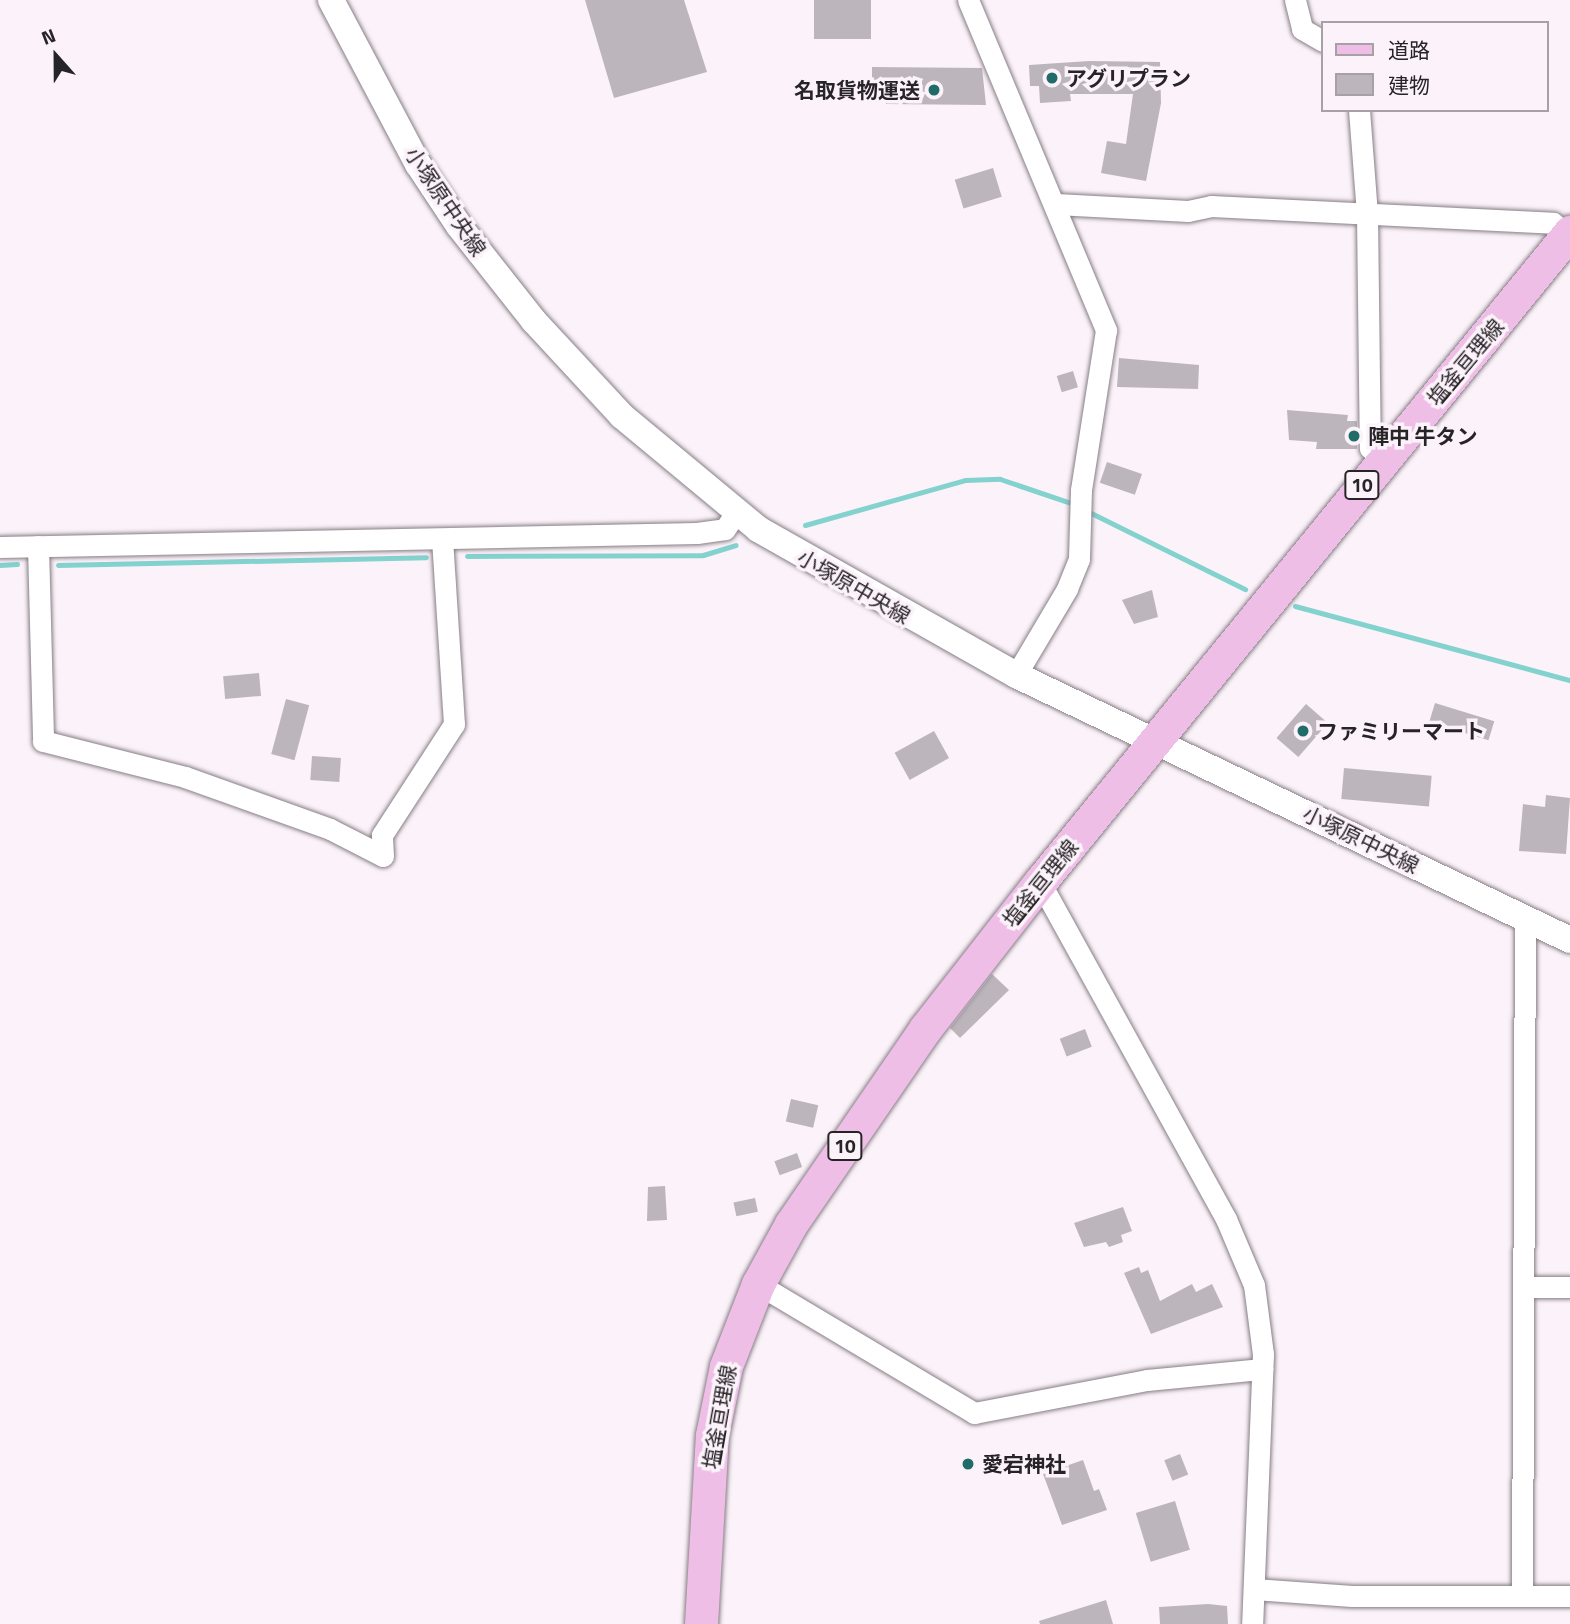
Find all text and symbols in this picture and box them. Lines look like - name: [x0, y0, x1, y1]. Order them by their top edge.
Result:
- text: N: [37, 20, 60, 52]
- north arrow: [21, 21, 91, 91]
- legend: [1322, 21, 1549, 112]
- text: 道路: [1388, 34, 1430, 66]
- place label: アグリプラン: [1066, 65, 1192, 91]
- text: 建物: [1388, 69, 1430, 101]
- marker: アグリプラン: [1044, 70, 1060, 86]
- place label: 名取貨物運送: [794, 77, 920, 103]
- marker: 名取貨物運送: [926, 82, 942, 98]
- street label: 小塚原中央線: [400, 142, 492, 260]
- street label: 塩釜亘理線: [1422, 314, 1508, 410]
- place label: 陣中 牛タン: [1368, 423, 1478, 449]
- marker: 陣中 牛タン: [1346, 428, 1362, 444]
- road number: 10: [1343, 470, 1381, 500]
- street label: 小塚原中央線: [793, 544, 915, 628]
- place label: ファミリーマート: [1317, 718, 1485, 744]
- marker: ファミリーマート: [1295, 723, 1311, 739]
- street label: 小塚原中央線: [1299, 800, 1423, 878]
- street label: 塩釜亘理線: [997, 834, 1083, 932]
- road number: 10: [826, 1130, 864, 1162]
- street label: 塩釜亘理線: [697, 1363, 741, 1471]
- place label: 愛宕神社: [982, 1451, 1066, 1477]
- marker: 愛宕神社: [960, 1456, 976, 1472]

